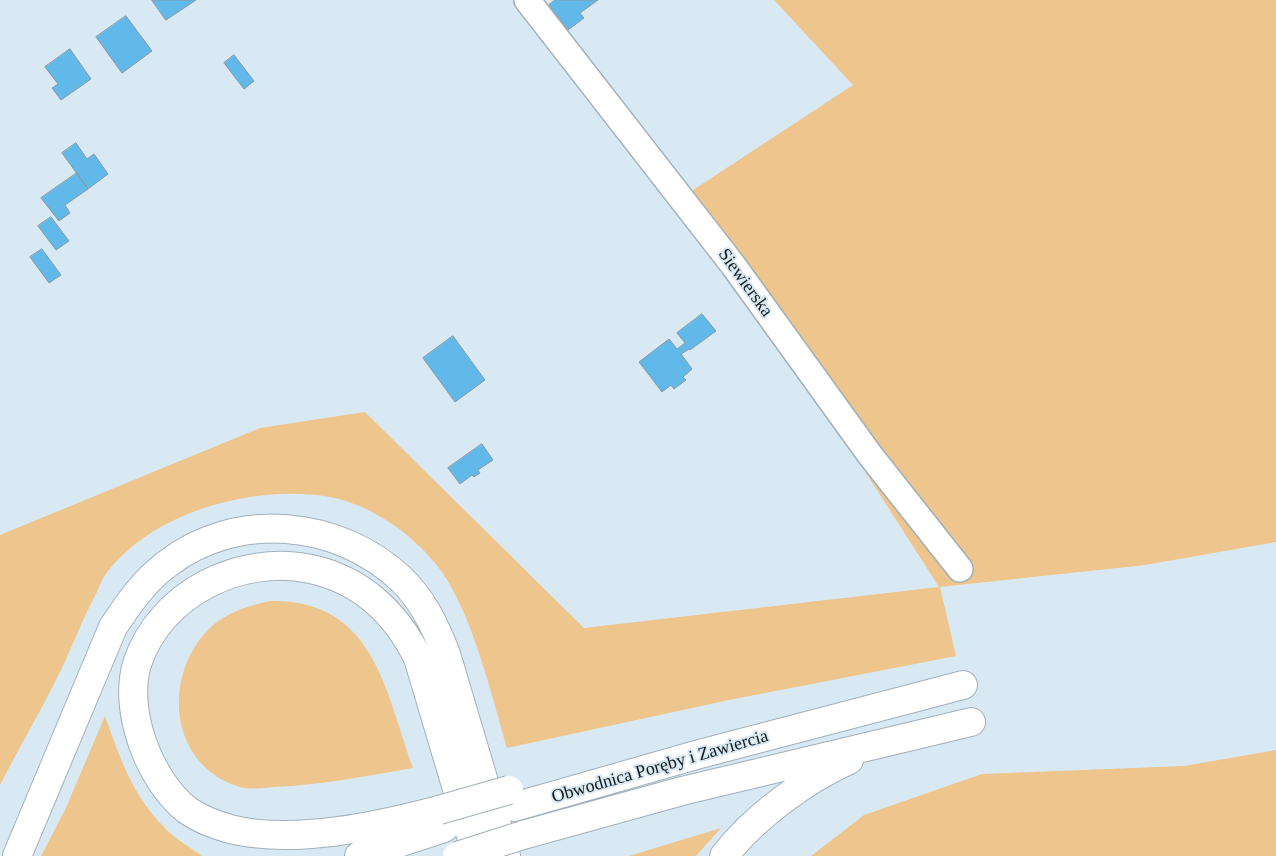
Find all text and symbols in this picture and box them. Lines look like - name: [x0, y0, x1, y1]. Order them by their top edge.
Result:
- street label: Siewierska: [713, 245, 777, 321]
- street label: Obwodnica Poręby i Zawiercia: [549, 726, 771, 808]

